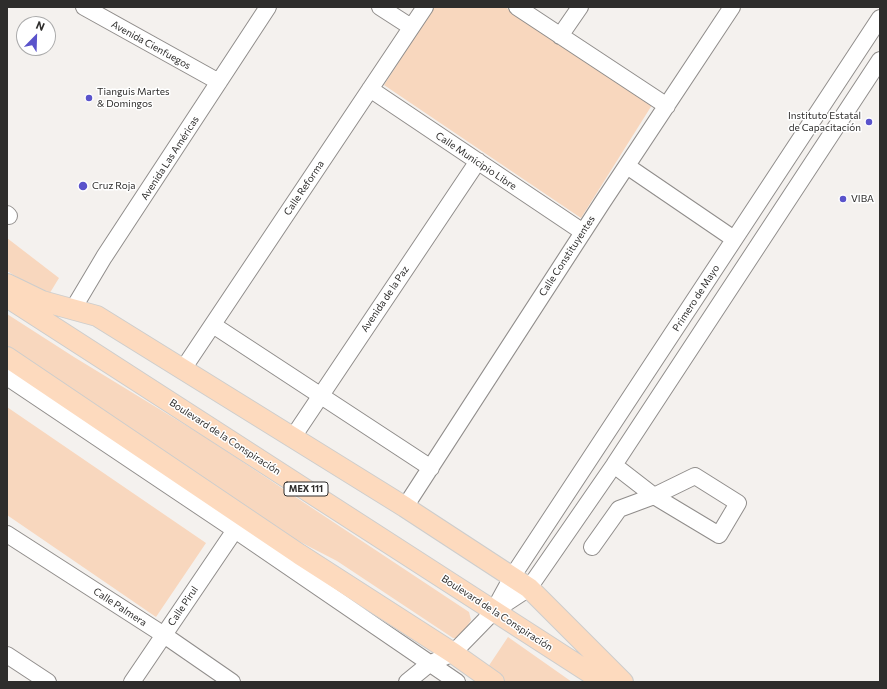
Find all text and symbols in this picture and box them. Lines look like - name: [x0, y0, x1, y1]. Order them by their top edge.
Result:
- north arrow: [16, 16, 56, 56]
- text: N: [34, 18, 47, 33]
- street label: Avenida Cienfuegos: [109, 18, 193, 72]
- place label: Tianguis Martes & Domingos: [97, 86, 170, 110]
- marker: Tianguis Martes & Domingos: [84, 93, 94, 103]
- place label: Instituto Estatal de Capacitación: [788, 110, 861, 134]
- street label: Avenida Las Américas: [138, 114, 202, 202]
- marker: Instituto Estatal de Capacitación: [864, 117, 874, 127]
- street label: Calle Municipio Libre: [433, 129, 519, 193]
- street label: Calle Reforma: [281, 158, 327, 218]
- marker: Cruz Roja: [77, 180, 89, 192]
- place label: Cruz Roja: [92, 180, 135, 192]
- place label: VIBA: [851, 193, 874, 205]
- marker: VIBA: [838, 194, 848, 204]
- street label: Calle Constituyentes: [536, 213, 598, 299]
- street label: Primero de Mayo: [670, 262, 722, 334]
- street label: Avenida de la Paz: [358, 264, 412, 334]
- street label: Boulevard de la Conspiración: [167, 397, 283, 477]
- road number: MEX 111: [284, 482, 328, 496]
- street label: Boulevard de la Conspiración: [439, 573, 555, 653]
- street label: Calle Pirul: [165, 584, 201, 628]
- street label: Calle Palmera: [91, 585, 149, 629]

